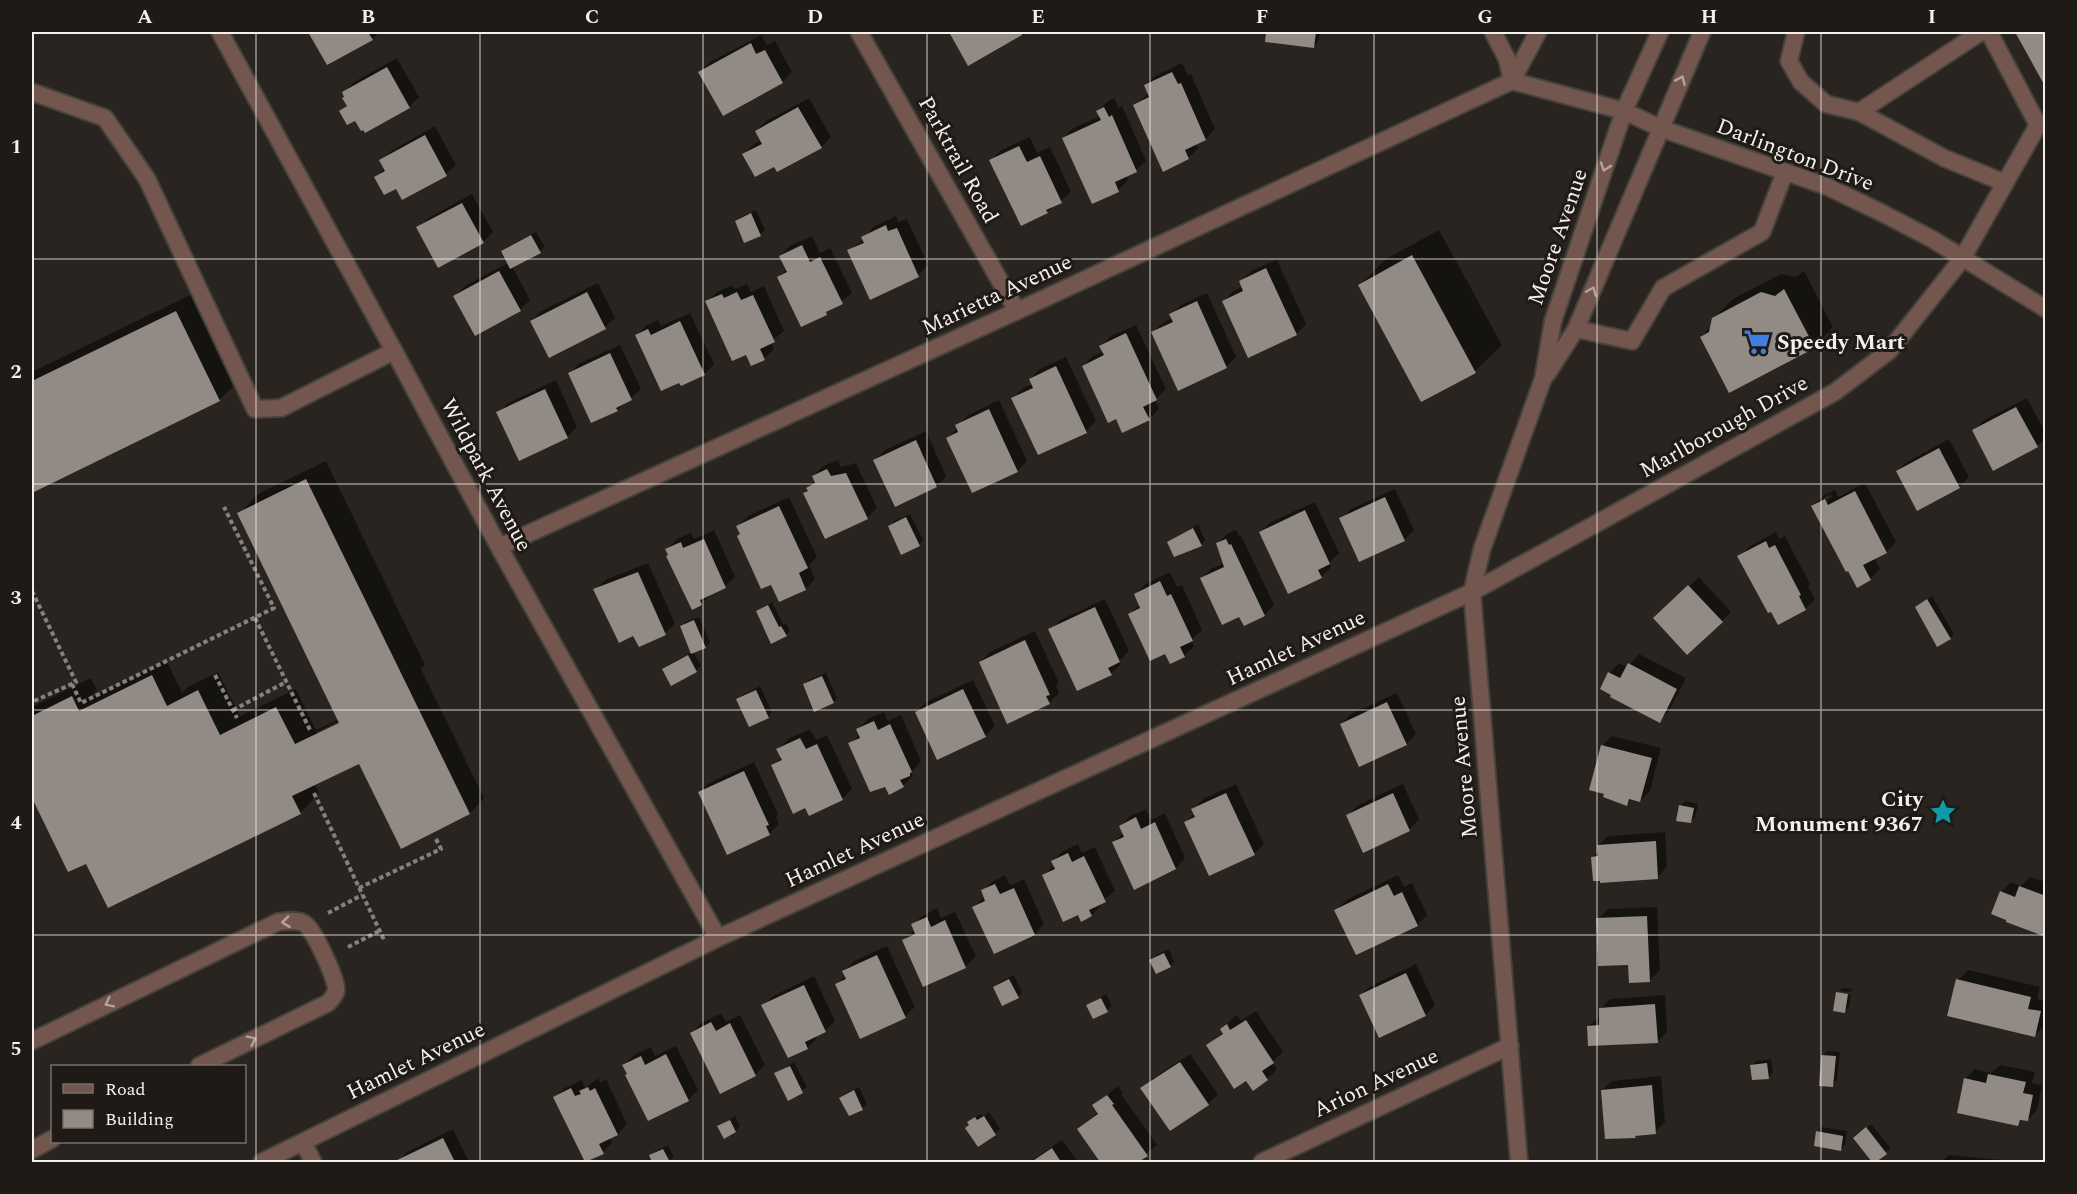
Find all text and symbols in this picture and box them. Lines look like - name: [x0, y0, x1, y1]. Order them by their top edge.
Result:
- text: A: [137, 2, 153, 32]
- text: B: [361, 2, 375, 32]
- text: C: [585, 2, 599, 32]
- text: D: [807, 2, 823, 32]
- text: E: [1031, 2, 1045, 32]
- text: F: [1256, 2, 1268, 32]
- text: G: [1477, 2, 1493, 32]
- text: H: [1701, 2, 1717, 32]
- text: I: [1928, 2, 1936, 32]
- one-way arrow: [1673, 75, 1685, 86]
- street label: Parktrail Road: [909, 90, 1007, 230]
- street label: Darlington Drive: [1711, 110, 1879, 200]
- text: 1: [10, 132, 22, 162]
- one-way arrow: [1600, 161, 1613, 172]
- street label: Moore Avenue: [1519, 164, 1597, 310]
- street label: Marietta Avenue: [916, 246, 1078, 344]
- one-way arrow: [1585, 287, 1597, 298]
- place label: Speedy Mart: [1777, 326, 1905, 359]
- supermarket icon: Speedy Mart: [1742, 327, 1772, 357]
- text: 2: [10, 357, 22, 387]
- street label: Marlborough Drive: [1634, 367, 1814, 487]
- street label: Wildpark Avenue: [432, 392, 540, 558]
- text: 3: [10, 583, 22, 613]
- street label: Hamlet Avenue: [1221, 601, 1371, 695]
- street label: Moore Avenue: [1441, 695, 1487, 839]
- place label: City Monument 9367: [1755, 783, 1925, 841]
- place icon: City Monument 9367: [1928, 797, 1958, 827]
- street label: Hamlet Avenue: [780, 803, 930, 897]
- text: 4: [10, 808, 22, 838]
- one-way arrow: [281, 915, 291, 928]
- one-way arrow: [105, 996, 116, 1008]
- street label: Hamlet Avenue: [341, 1013, 491, 1109]
- text: 5: [10, 1034, 22, 1064]
- one-way arrow: [245, 1036, 256, 1048]
- street label: Arion Avenue: [1308, 1040, 1444, 1126]
- legend: [51, 1065, 246, 1143]
- text: Road: [105, 1076, 146, 1103]
- text: Building: [105, 1106, 174, 1133]

